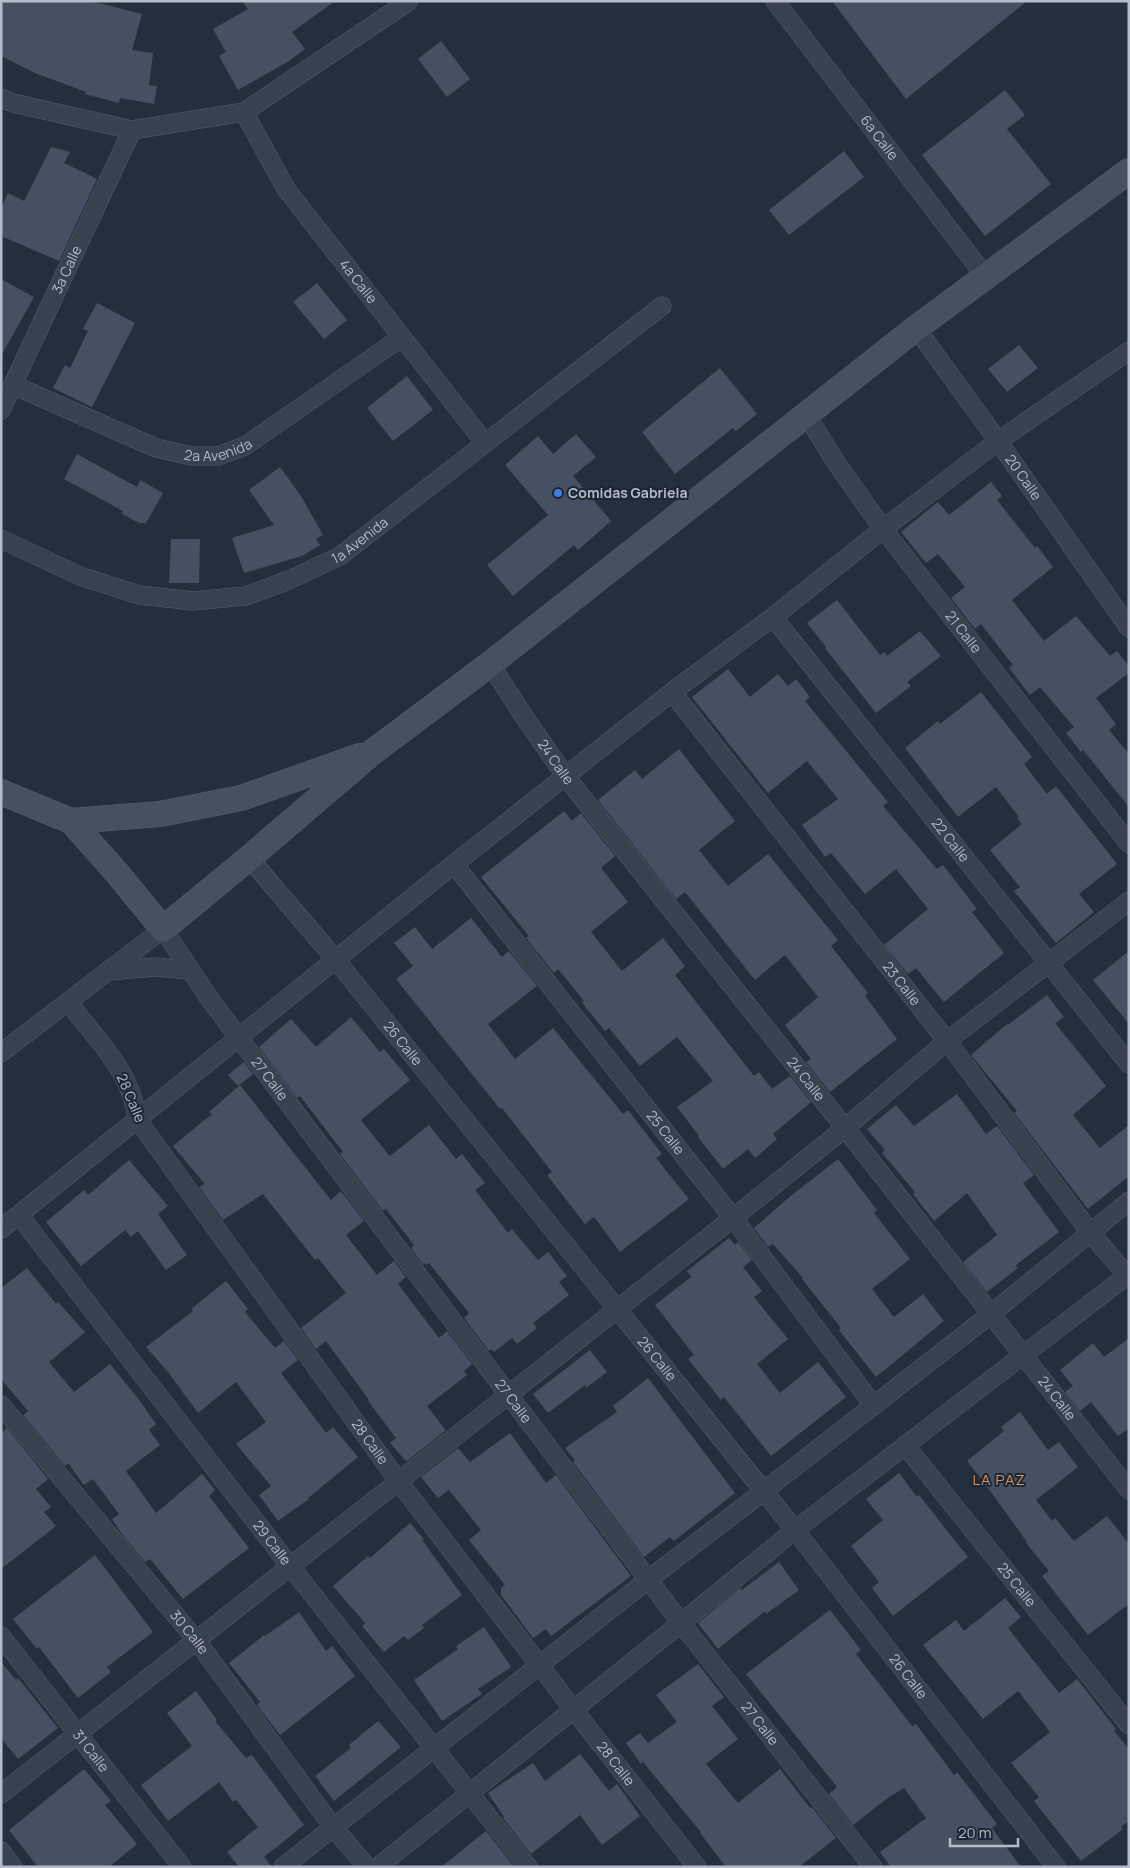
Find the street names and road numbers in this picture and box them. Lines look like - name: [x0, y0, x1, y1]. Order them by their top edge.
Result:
- street label: 6a Calle: [857, 111, 903, 164]
- street label: 3a Calle: [47, 242, 86, 296]
- street label: 4a Calle: [335, 255, 382, 307]
- street label: 2a Avenida: [182, 434, 256, 465]
- street label: 20 Calle: [1001, 450, 1047, 504]
- street label: 1a Avenida: [328, 512, 392, 568]
- street label: 21 Calle: [941, 606, 986, 657]
- street label: 24 Calle: [534, 735, 578, 788]
- street label: 22 Calle: [928, 814, 974, 866]
- street label: 23 Calle: [879, 957, 925, 1009]
- street label: 26 Calle: [380, 1017, 427, 1069]
- street label: 27 Calle: [247, 1053, 293, 1104]
- street label: 24 Calle: [783, 1053, 830, 1105]
- street label: 28 Calle: [113, 1070, 150, 1125]
- street label: 25 Calle: [643, 1106, 689, 1158]
- street label: 26 Calle: [634, 1332, 681, 1385]
- street label: 24 Calle: [1034, 1372, 1081, 1424]
- street label: 27 Calle: [491, 1375, 536, 1427]
- street label: 28 Calle: [348, 1415, 393, 1468]
- street label: 29 Calle: [249, 1516, 296, 1569]
- street label: 25 Calle: [994, 1558, 1041, 1610]
- street label: 30 Calle: [166, 1606, 213, 1658]
- street label: 26 Calle: [885, 1650, 932, 1702]
- street label: 27 Calle: [737, 1697, 784, 1749]
- street label: 31 Calle: [69, 1726, 114, 1776]
- street label: 28 Calle: [593, 1737, 640, 1789]

